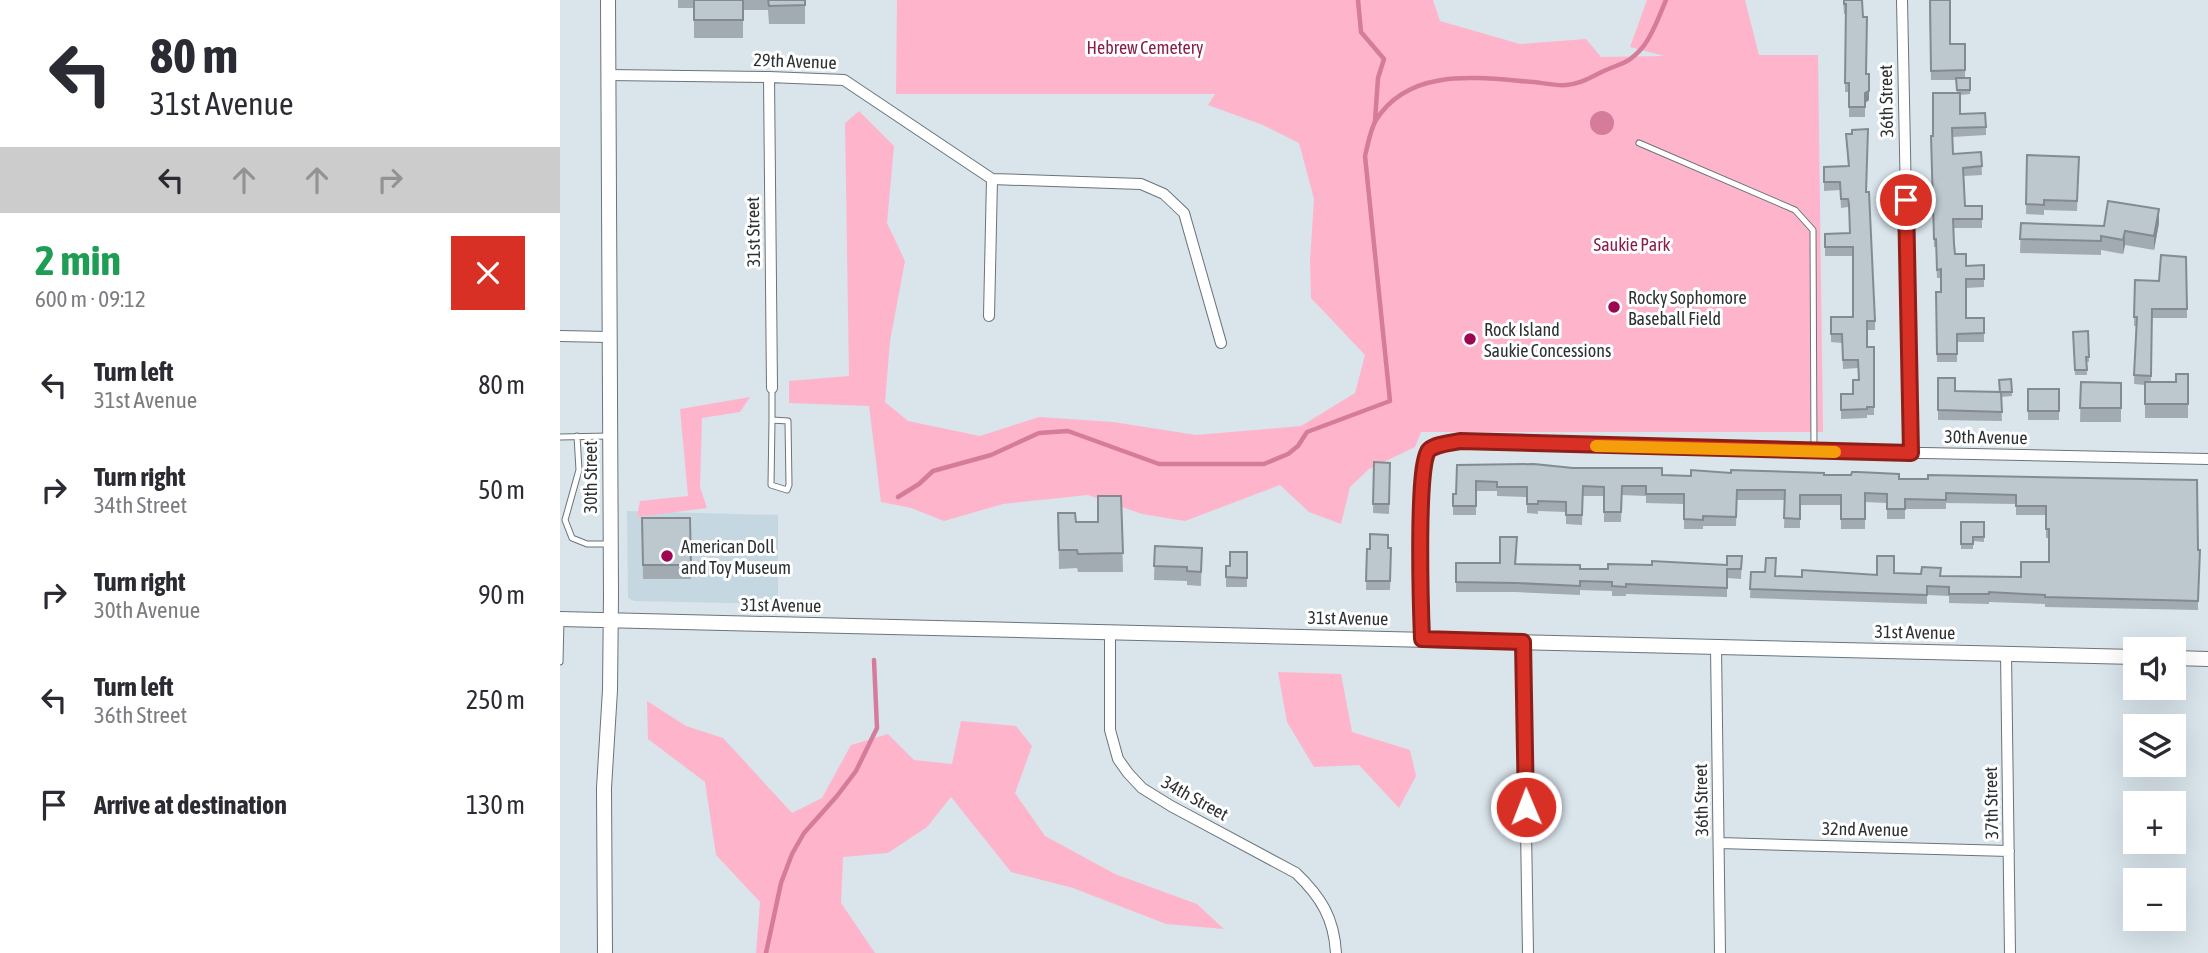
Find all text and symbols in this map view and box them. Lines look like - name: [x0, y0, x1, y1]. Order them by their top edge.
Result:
- text: 80 m: [150, 27, 238, 83]
- icon: left: [35, 28, 126, 119]
- park label: Hebrew Cemetery: [1087, 37, 1203, 58]
- street label: 29th Avenue: [753, 49, 837, 73]
- street label: 36th Street: [1875, 64, 1897, 138]
- text: 31st Avenue: [150, 85, 294, 122]
- icon: left: [152, 161, 190, 199]
- icon: ahead: [225, 161, 263, 199]
- icon: ahead: [298, 161, 336, 199]
- icon: right: [371, 161, 409, 199]
- pin: [1876, 170, 1936, 230]
- icon: arrive: [1887, 181, 1925, 219]
- street label: 31st Street: [742, 197, 764, 267]
- park label: Saukie Park: [1594, 234, 1670, 255]
- text: 2 min: [35, 236, 121, 284]
- button: close: [451, 236, 525, 310]
- text: 600 m · 09:12: [35, 286, 146, 312]
- place label: Rocky Sophomore Baseball Field: [1628, 287, 1747, 329]
- marker: Rocky Sophomore Baseball Field: [1606, 299, 1622, 315]
- place label: Rock Island Saukie Concessions: [1484, 319, 1611, 361]
- marker: Rock Island Saukie Concessions: [1462, 331, 1478, 347]
- text: Turn left: [94, 357, 174, 387]
- icon: left: [35, 366, 73, 404]
- text: 80 m: [478, 370, 525, 400]
- text: 31st Avenue: [94, 387, 197, 413]
- street label: 30th Avenue: [1944, 426, 2028, 448]
- street label: 30th Street: [580, 441, 601, 513]
- text: Turn right: [94, 462, 185, 492]
- icon: right: [35, 471, 73, 509]
- text: 50 m: [478, 475, 525, 505]
- text: 34th Street: [94, 492, 187, 518]
- place label: American Doll and Toy Museum: [681, 536, 791, 578]
- marker: American Doll and Toy Museum: [659, 548, 675, 564]
- text: Turn right: [94, 567, 185, 597]
- icon: right: [35, 576, 73, 614]
- text: 90 m: [478, 580, 525, 610]
- street label: 31st Avenue: [740, 594, 822, 616]
- text: 30th Avenue: [94, 597, 200, 623]
- street label: 31st Avenue: [1307, 607, 1389, 629]
- street label: 31st Avenue: [1874, 621, 1956, 643]
- map controls: [2123, 637, 2186, 931]
- button: sound: [2123, 637, 2186, 700]
- text: Turn left: [94, 672, 174, 702]
- icon: left: [35, 681, 73, 719]
- text: 250 m: [466, 685, 525, 715]
- text: 36th Street: [94, 702, 187, 728]
- button: layers: [2123, 714, 2186, 777]
- street label: 36th Street: [1690, 763, 1712, 837]
- street label: 37th Street: [1980, 766, 2002, 840]
- position arrow: [1489, 770, 1563, 844]
- street label: 34th Street: [1158, 771, 1232, 825]
- icon: arrive: [35, 786, 73, 824]
- text: Arrive at destination: [94, 790, 287, 820]
- text: 130 m: [466, 790, 525, 820]
- button: +: [2123, 791, 2186, 854]
- street label: 32nd Avenue: [1822, 818, 1908, 840]
- button: −: [2123, 868, 2186, 931]

